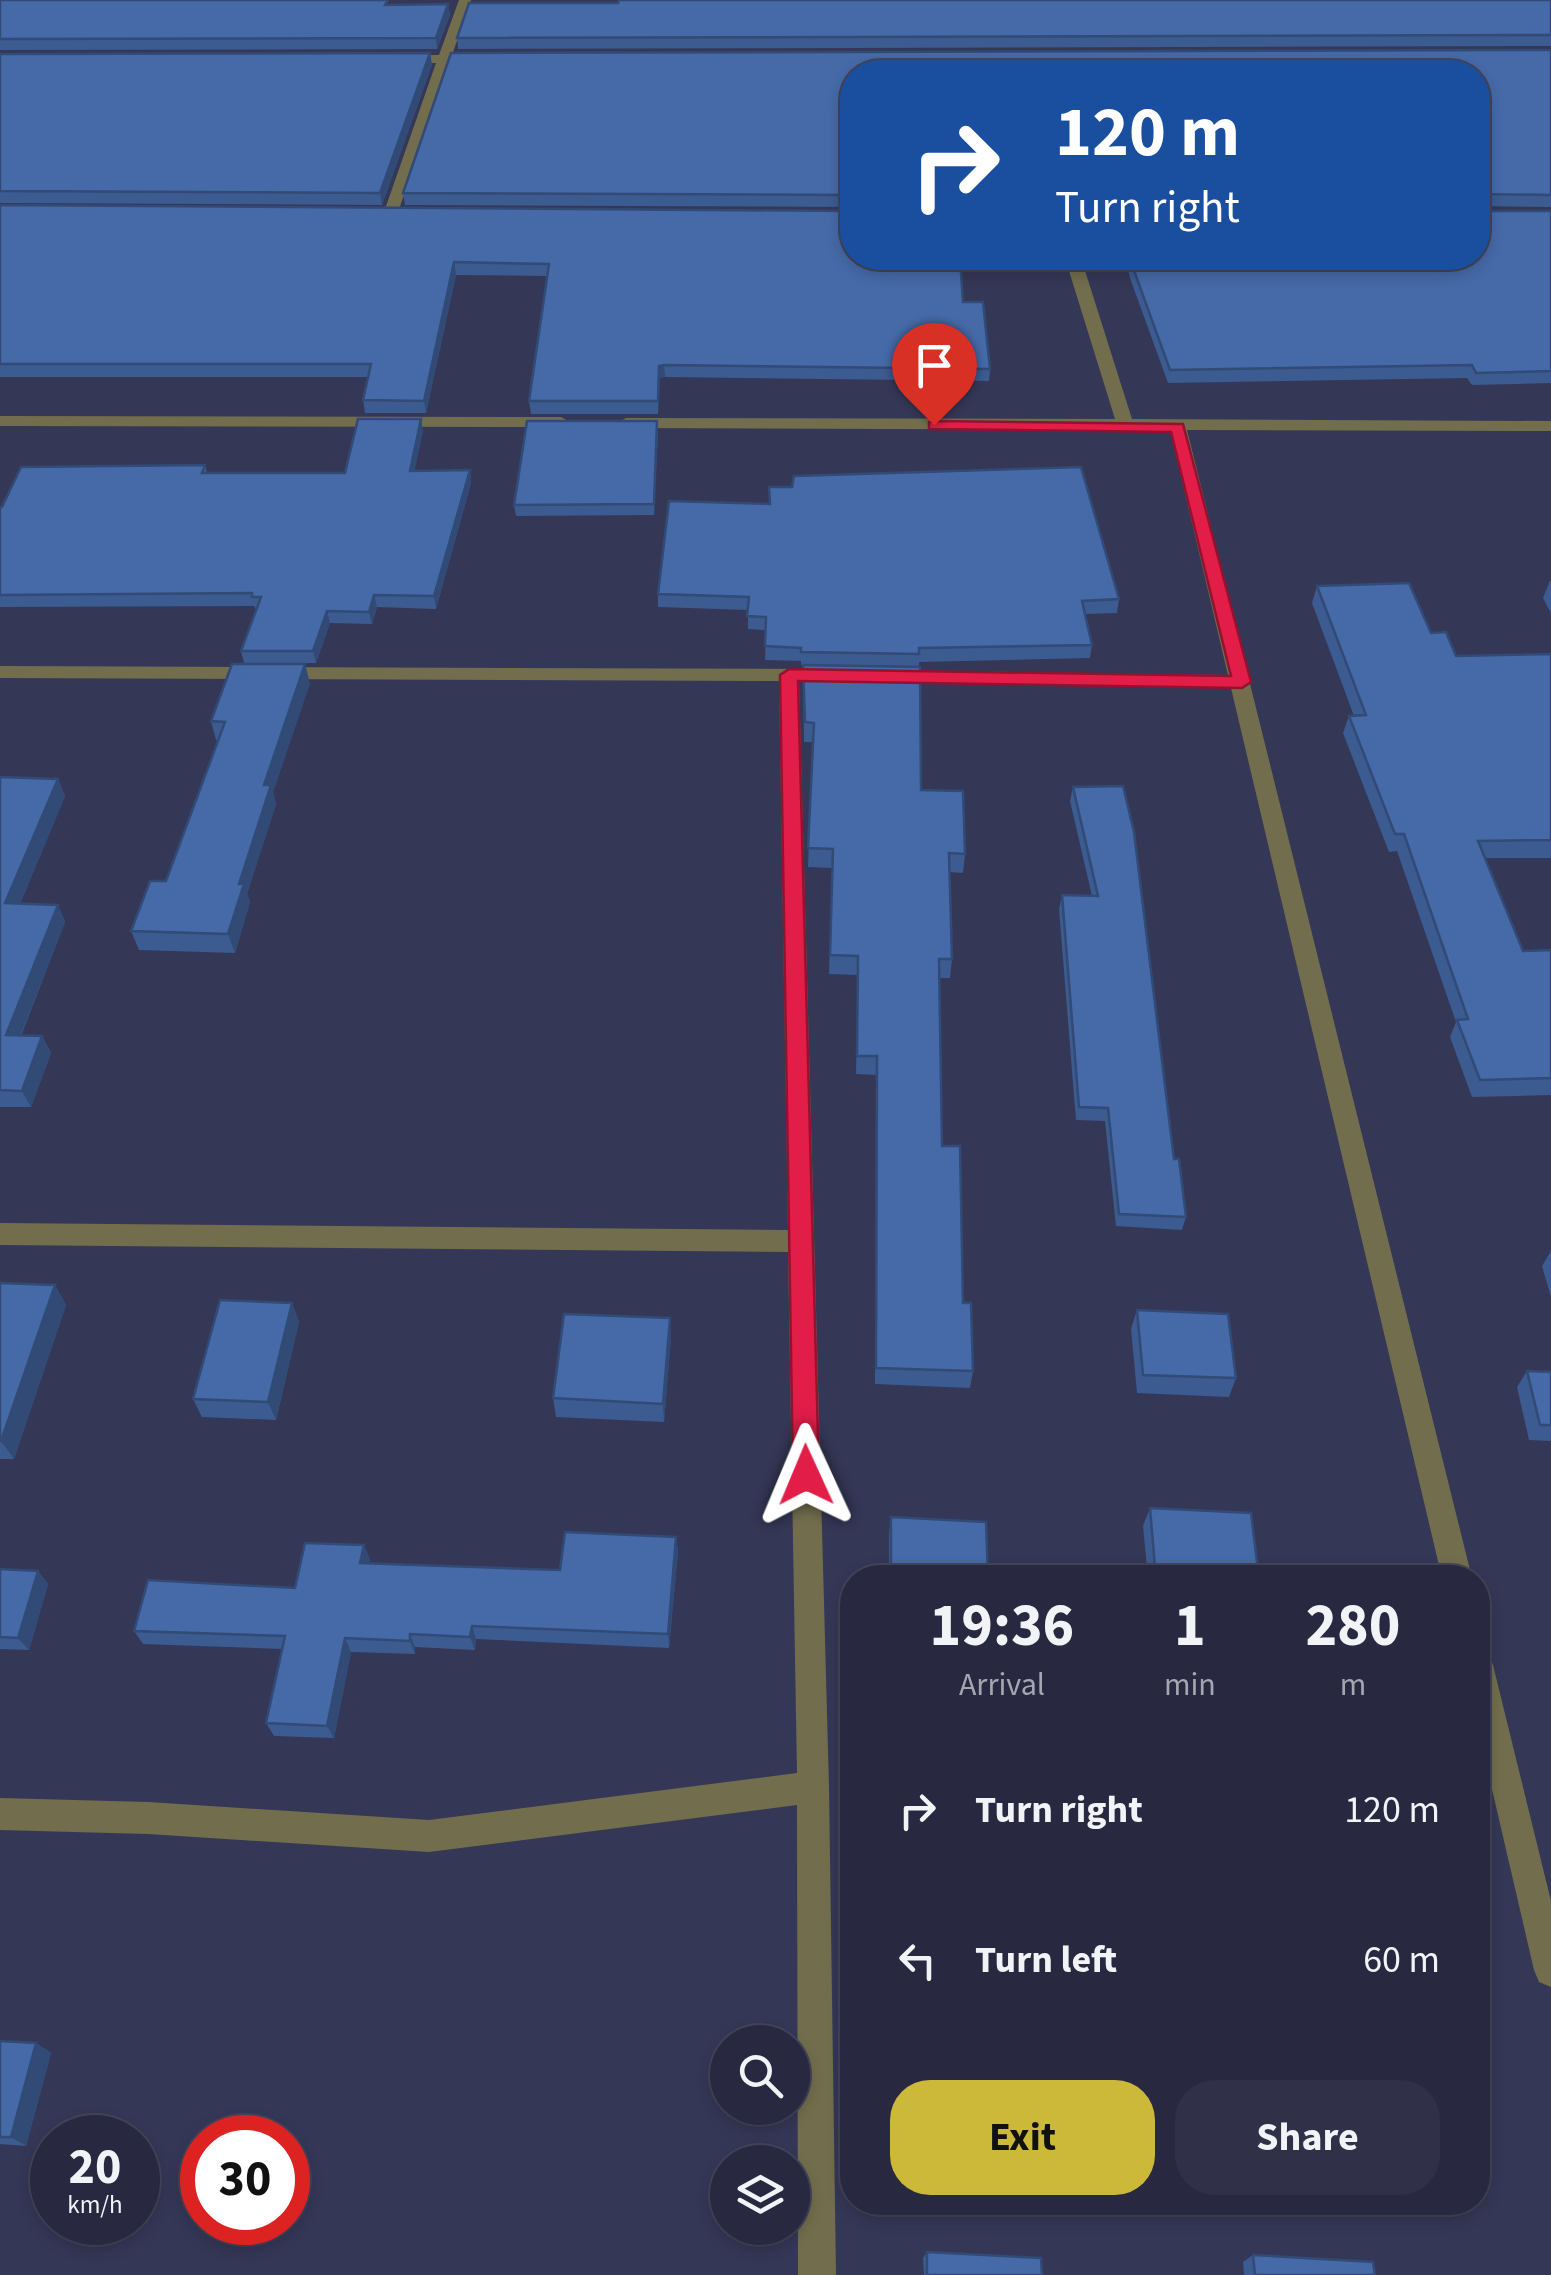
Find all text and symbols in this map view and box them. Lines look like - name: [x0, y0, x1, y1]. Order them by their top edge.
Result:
- text: 120 m: [1055, 83, 1240, 183]
- icon: right: [890, 100, 1020, 230]
- text: Turn right: [1055, 176, 1240, 240]
- pin: [892, 323, 977, 426]
- icon: arrive: [907, 338, 962, 393]
- position arrow: [754, 1423, 858, 1527]
- text: 19:36: [930, 1584, 1074, 1669]
- text: 1: [1174, 1584, 1206, 1669]
- text: 280: [1305, 1584, 1400, 1669]
- text: Arrival: [959, 1662, 1045, 1708]
- text: min: [1164, 1662, 1216, 1708]
- text: m: [1340, 1662, 1366, 1708]
- icon: right: [890, 1783, 945, 1838]
- text: Turn right: [975, 1783, 1143, 1837]
- text: 120 m: [1344, 1783, 1440, 1837]
- icon: left: [890, 1933, 945, 1988]
- text: Turn left: [975, 1933, 1117, 1987]
- text: 60 m: [1363, 1933, 1440, 1987]
- map controls: [710, 2025, 810, 2245]
- button: search: [710, 2025, 810, 2125]
- button: Exit: [890, 2080, 1155, 2195]
- button: Share: [1175, 2080, 1440, 2195]
- speed limit sign: 30: [180, 2115, 310, 2245]
- text: 20: [69, 2132, 121, 2203]
- button: layers: [710, 2145, 810, 2245]
- text: km/h: [67, 2187, 123, 2223]

